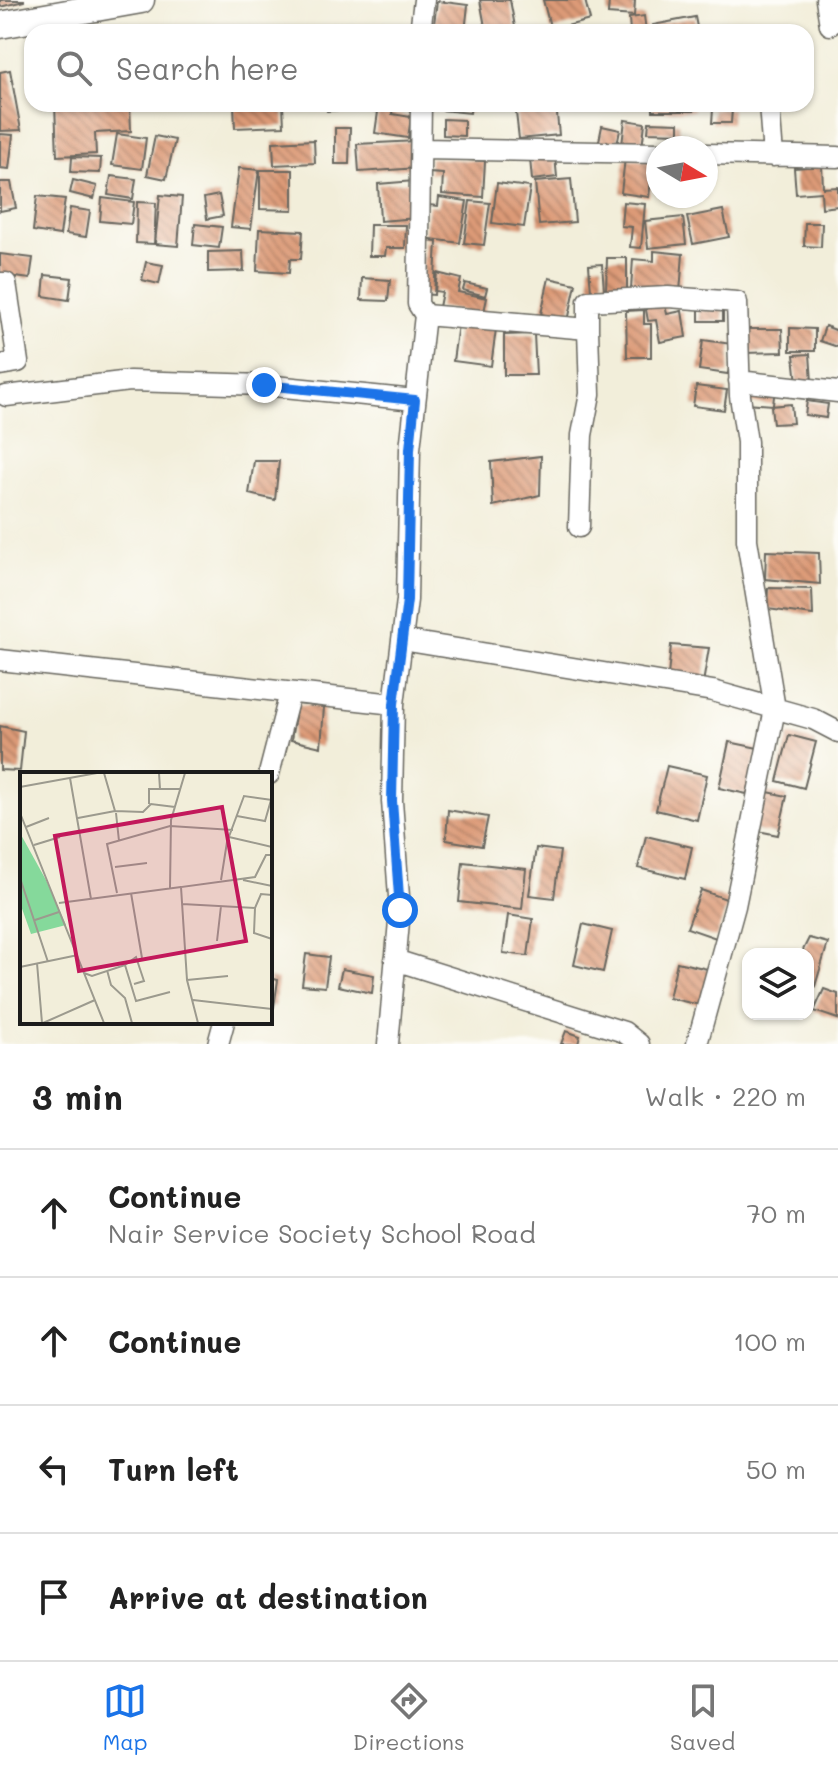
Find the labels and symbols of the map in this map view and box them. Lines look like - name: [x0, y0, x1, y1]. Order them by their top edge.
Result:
- north arrow: [646, 136, 718, 208]
- route end: [246, 367, 282, 403]
- inset map: [20, 772, 272, 1024]
- route start: [382, 892, 418, 928]

